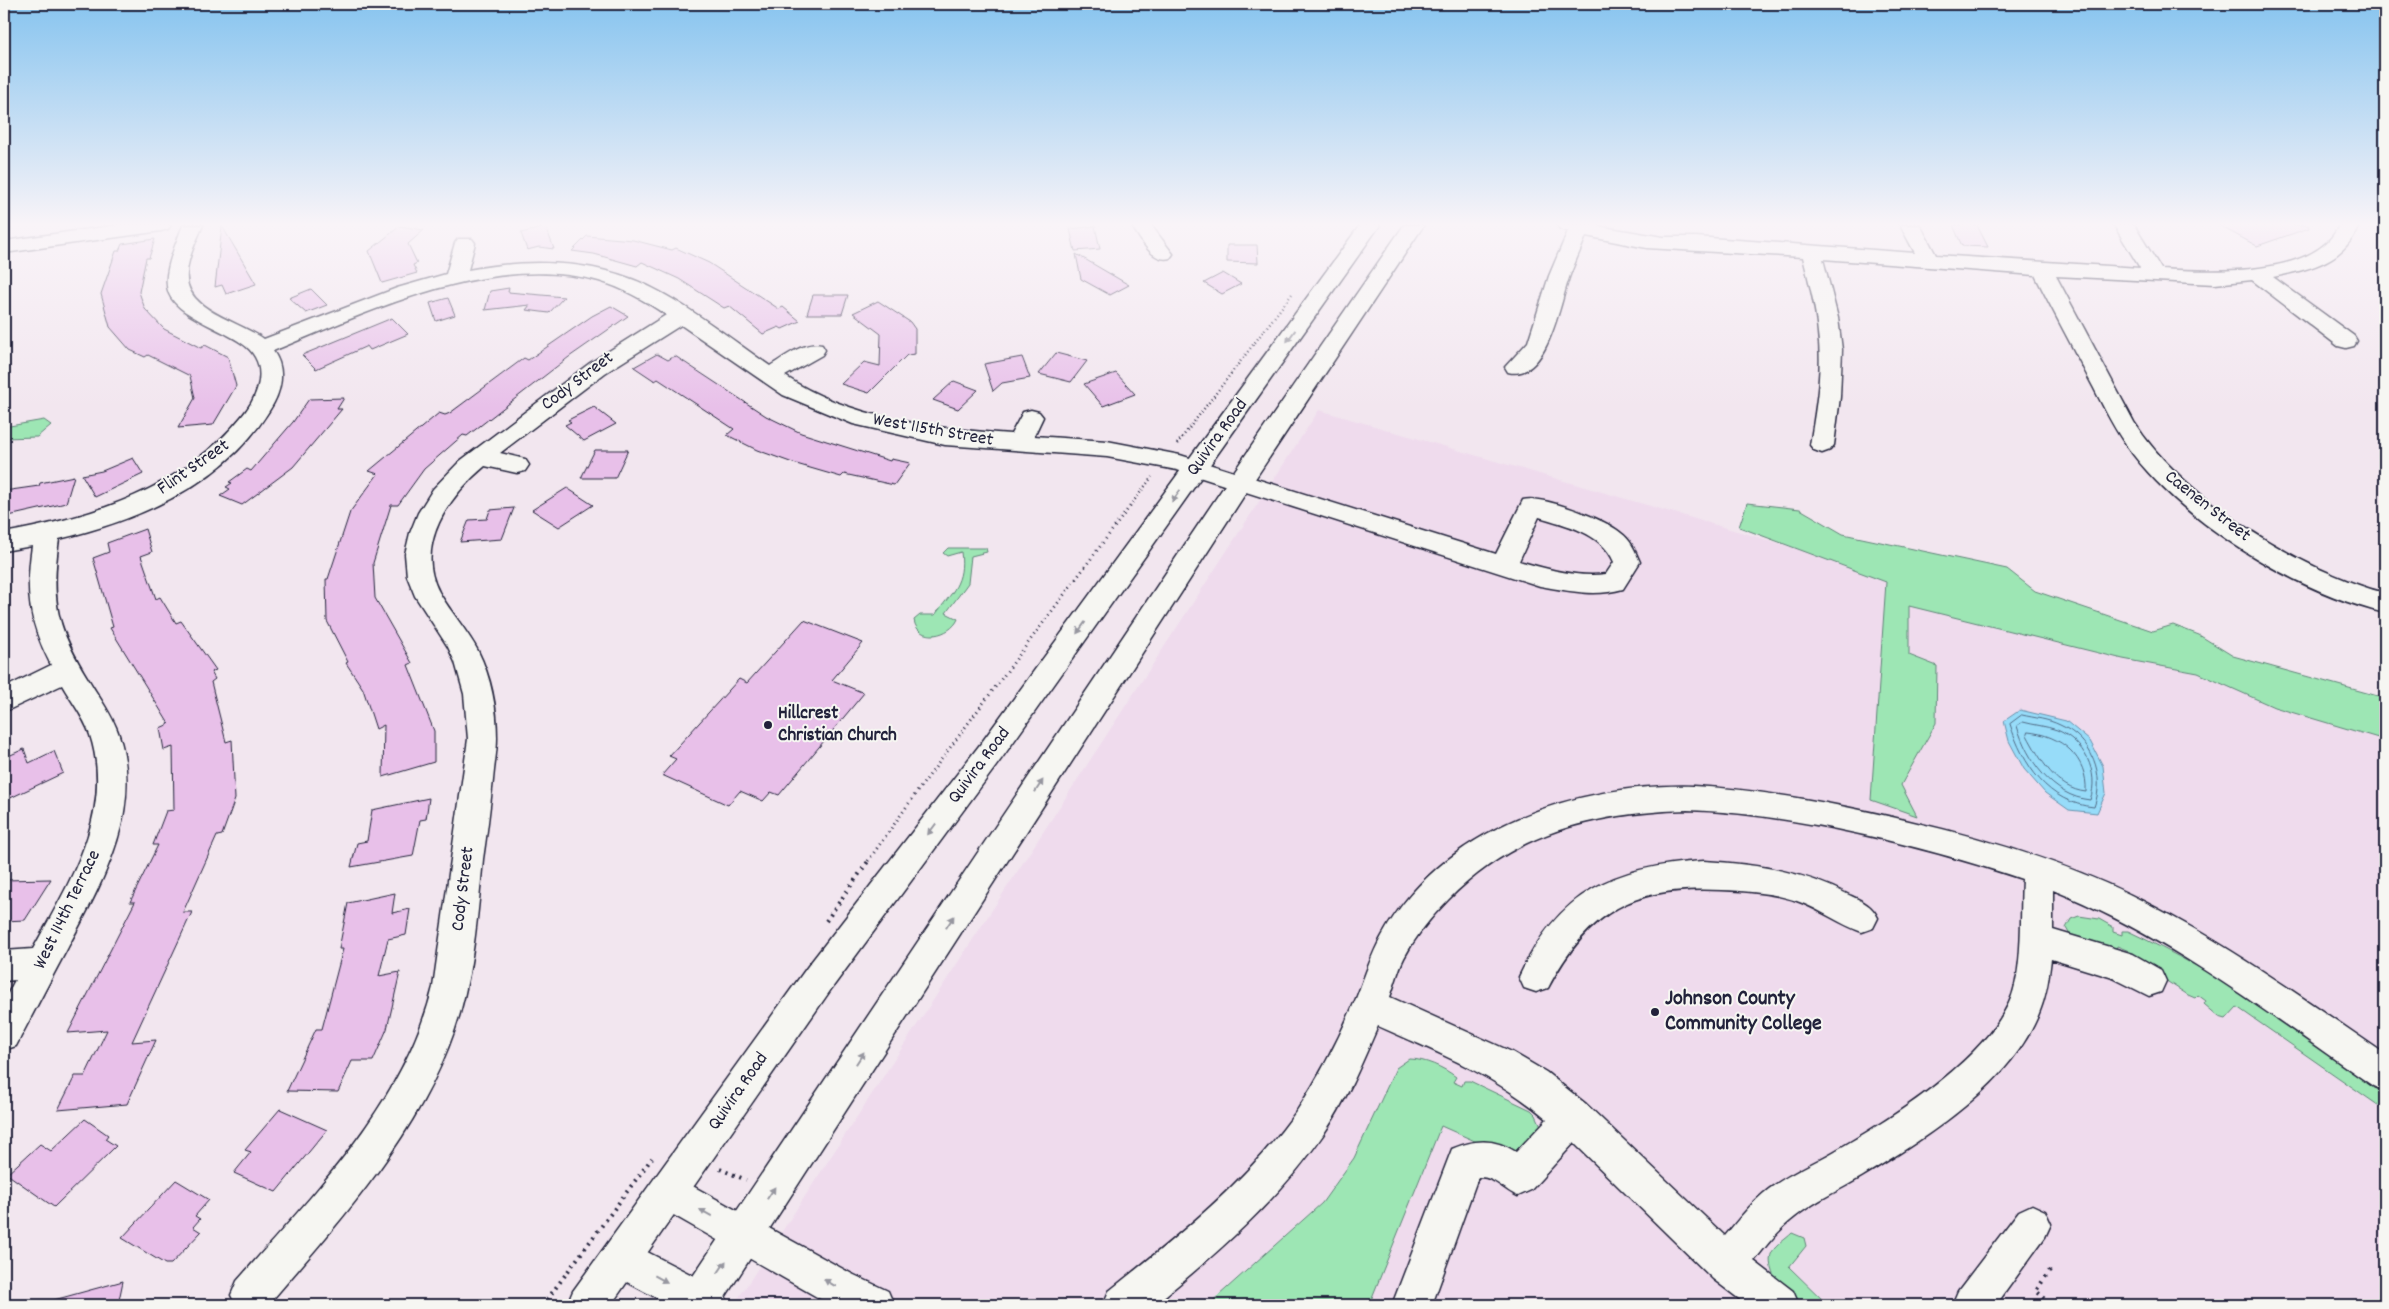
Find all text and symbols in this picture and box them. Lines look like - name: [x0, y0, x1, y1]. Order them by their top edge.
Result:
- one-way arrow: [1286, 329, 1296, 343]
- street label: Cody Street: [536, 346, 620, 418]
- street label: Quivira Road: [1181, 394, 1255, 482]
- street label: West 115th Street: [871, 407, 995, 455]
- street label: Flint Street: [152, 433, 236, 503]
- street label: Caenen Street: [2158, 465, 2256, 549]
- one-way arrow: [1171, 490, 1181, 503]
- one-way arrow: [1075, 621, 1086, 634]
- place label: Hillcrest Christian Church: [778, 701, 897, 750]
- marker: Hillcrest Christian Church: [762, 719, 774, 731]
- street label: Quivira Road: [942, 722, 1018, 810]
- one-way arrow: [1034, 779, 1044, 793]
- one-way arrow: [927, 822, 938, 835]
- street label: Cody Street: [445, 845, 483, 933]
- street label: West 114th Terrace: [27, 846, 109, 974]
- one-way arrow: [945, 915, 954, 929]
- place label: Johnson County Community College: [1665, 984, 1822, 1040]
- marker: Johnson County Community College: [1649, 1006, 1661, 1018]
- street label: Quivira Road: [702, 1047, 776, 1137]
- one-way arrow: [855, 1051, 865, 1064]
- one-way arrow: [766, 1187, 776, 1200]
- one-way arrow: [699, 1209, 714, 1217]
- one-way arrow: [717, 1261, 727, 1274]
- one-way arrow: [654, 1275, 668, 1284]
- one-way arrow: [823, 1279, 836, 1288]

